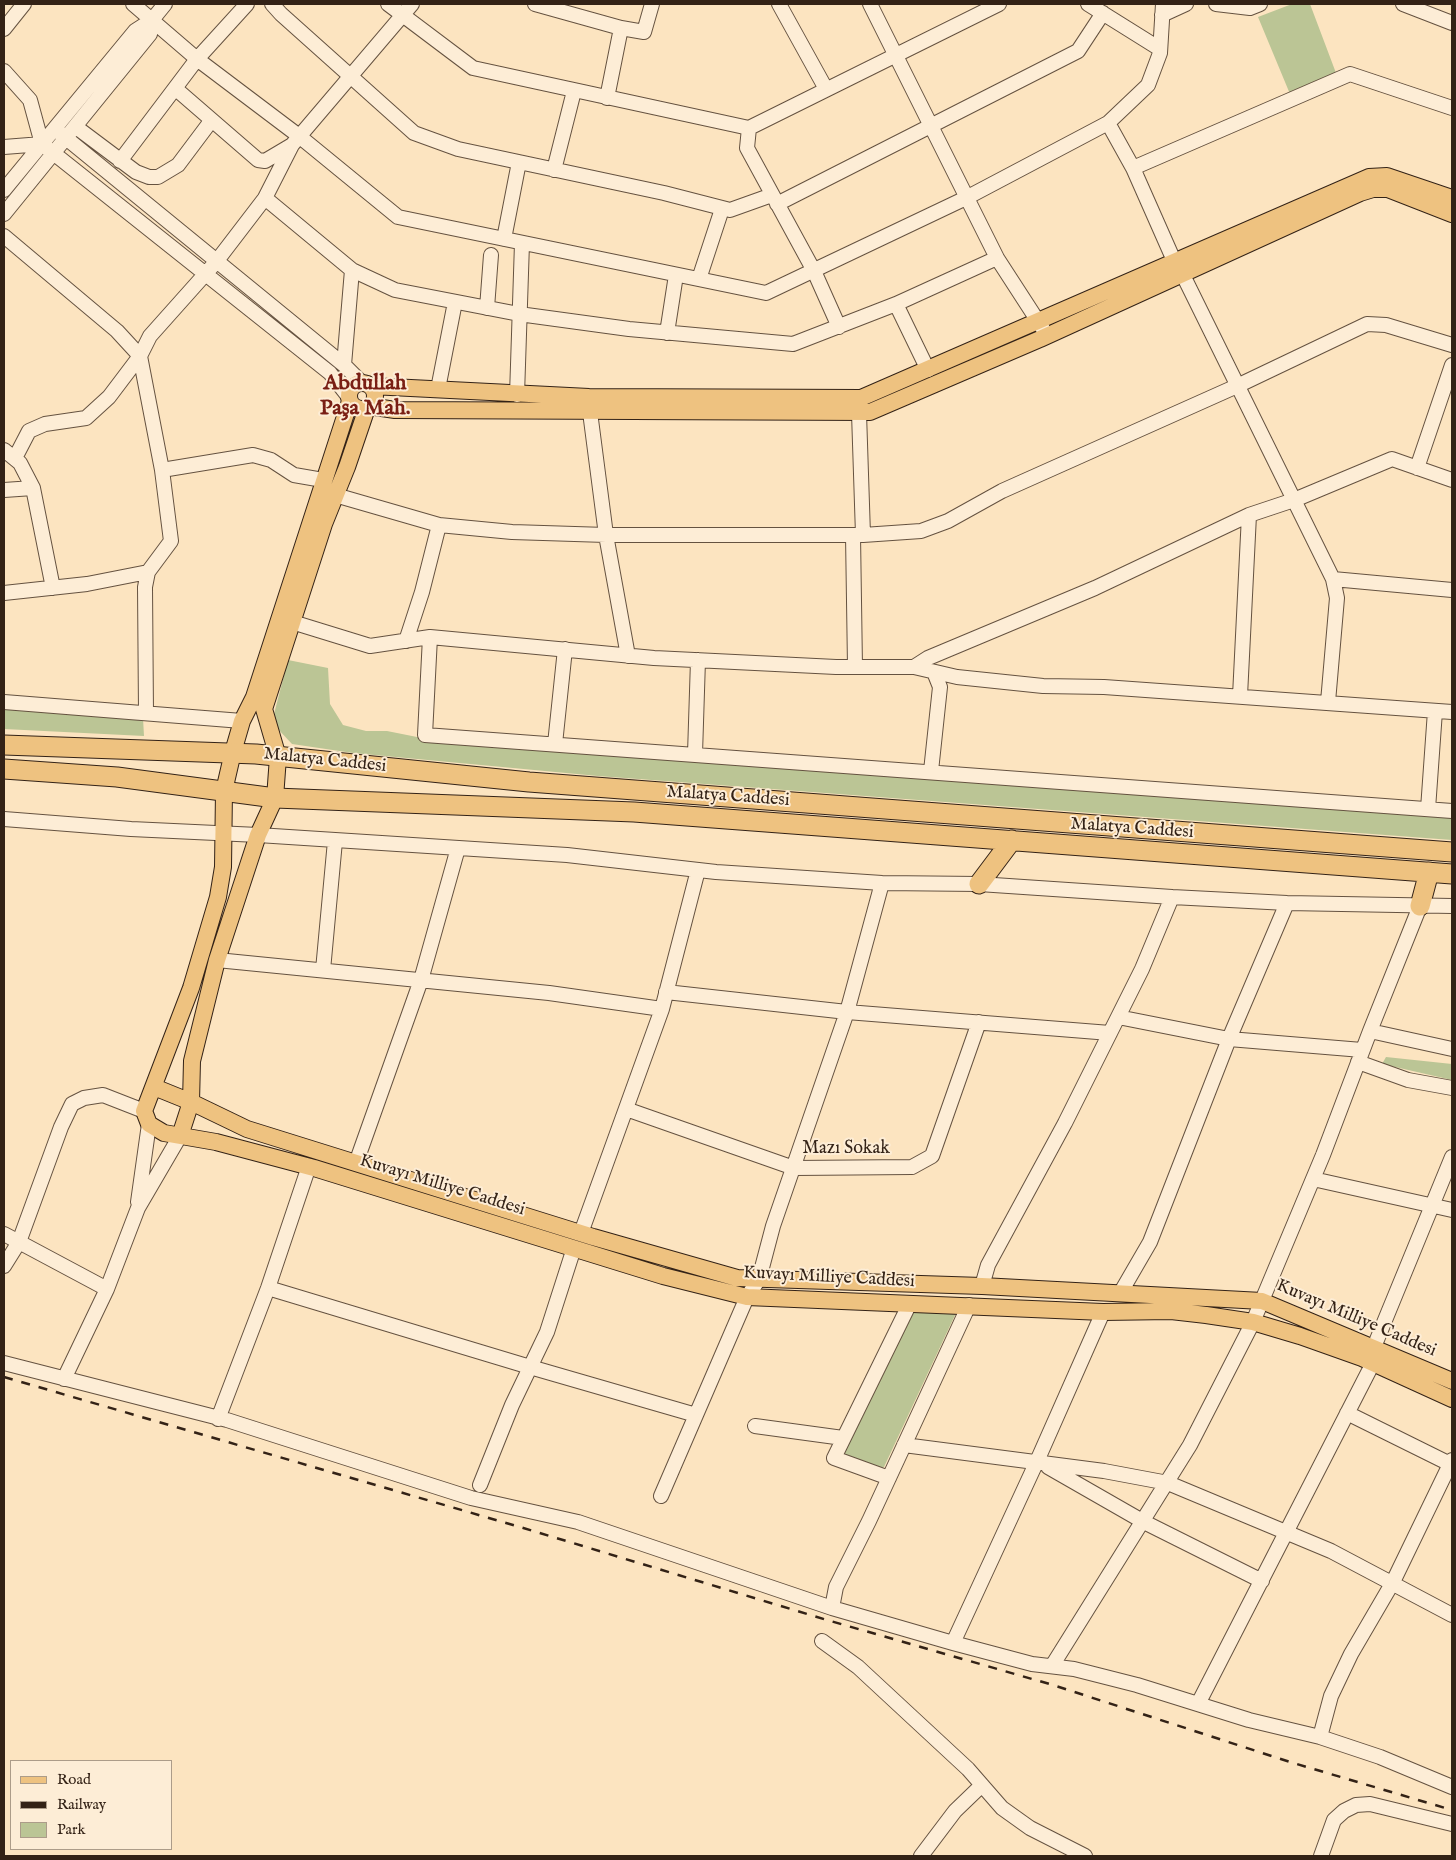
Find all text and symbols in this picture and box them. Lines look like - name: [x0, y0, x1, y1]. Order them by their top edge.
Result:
- district label: Abdullah Paşa Mah.: [320, 371, 410, 422]
- street label: Malatya Caddesi: [263, 744, 387, 778]
- street label: Malatya Caddesi: [666, 782, 790, 812]
- street label: Malatya Caddesi: [1070, 814, 1194, 844]
- street label: Mazı Sokak: [802, 1138, 890, 1160]
- street label: Kuvayı Milliye Caddesi: [357, 1151, 527, 1221]
- street label: Kuvayı Milliye Caddesi: [743, 1263, 915, 1293]
- street label: Kuvayı Milliye Caddesi: [1273, 1275, 1439, 1363]
- legend: [10, 1760, 172, 1850]
- text: Road: [57, 1770, 91, 1789]
- text: Railway: [57, 1795, 106, 1814]
- text: Park: [57, 1820, 86, 1839]

